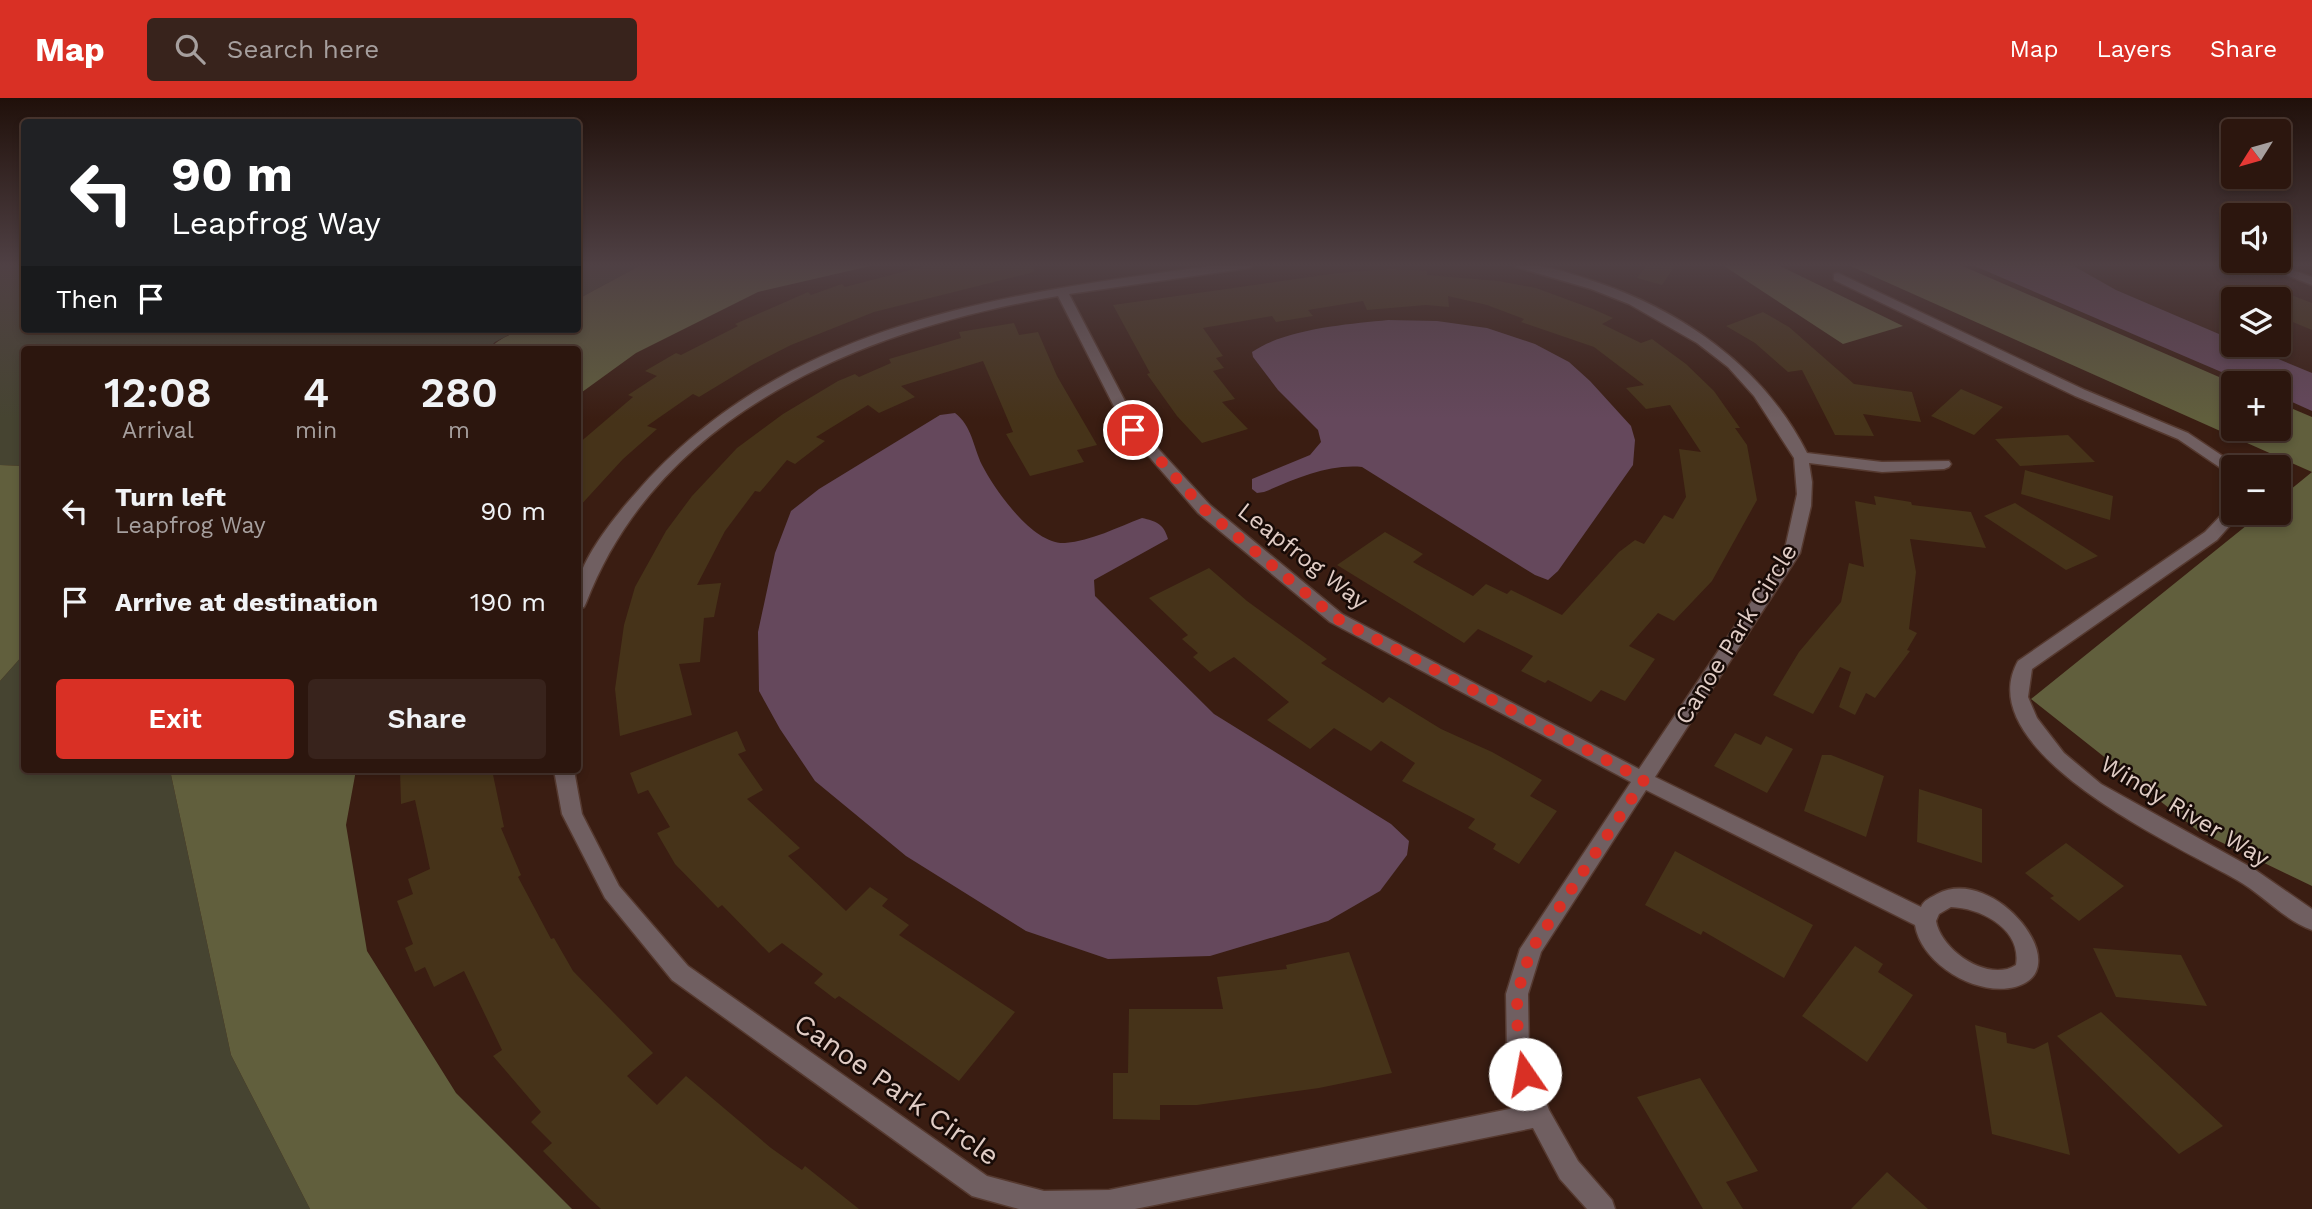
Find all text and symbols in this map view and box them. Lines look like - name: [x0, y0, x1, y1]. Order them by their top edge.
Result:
- search box: [147, 18, 637, 81]
- text: Map: [35, 30, 105, 69]
- icon: search: [171, 30, 209, 68]
- text: Search here: [227, 34, 379, 64]
- text: Map: [2010, 35, 2058, 63]
- text: Layers: [2096, 35, 2172, 63]
- text: Share: [2210, 35, 2277, 63]
- north arrow: [2221, 119, 2291, 189]
- map controls: [2221, 119, 2291, 525]
- text: 90 m: [171, 145, 293, 203]
- icon: left: [56, 147, 147, 238]
- button: sound: [2221, 203, 2291, 273]
- text: Leapfrog Way: [171, 204, 381, 242]
- icon: arrive: [132, 280, 170, 318]
- text: Then: [56, 284, 118, 314]
- button: layers: [2221, 287, 2291, 357]
- text: 12:08: [104, 368, 212, 417]
- text: 4: [303, 368, 329, 417]
- text: 280: [420, 368, 498, 417]
- button: +: [2221, 371, 2291, 441]
- pin: [1103, 400, 1163, 460]
- icon: arrive: [1114, 411, 1152, 449]
- text: Arrival: [122, 417, 194, 444]
- text: min: [295, 417, 337, 444]
- text: m: [448, 417, 470, 444]
- button: −: [2221, 455, 2291, 525]
- text: Turn left: [115, 482, 226, 512]
- icon: left: [56, 492, 94, 530]
- text: 90 m: [480, 496, 546, 526]
- street label: Leapfrog Way: [1232, 497, 1374, 616]
- text: Leapfrog Way: [115, 512, 266, 539]
- street label: Canoe Park Circle: [1669, 539, 1803, 729]
- icon: arrive: [56, 583, 94, 621]
- text: Arrive at destination: [115, 587, 378, 617]
- text: 190 m: [470, 587, 546, 617]
- button: Exit: [56, 679, 294, 759]
- button: Share: [308, 679, 546, 759]
- street label: Windy River Way: [2095, 750, 2275, 873]
- street label: Canoe Park Circle: [788, 1006, 1005, 1172]
- position arrow: [1488, 1037, 1562, 1111]

